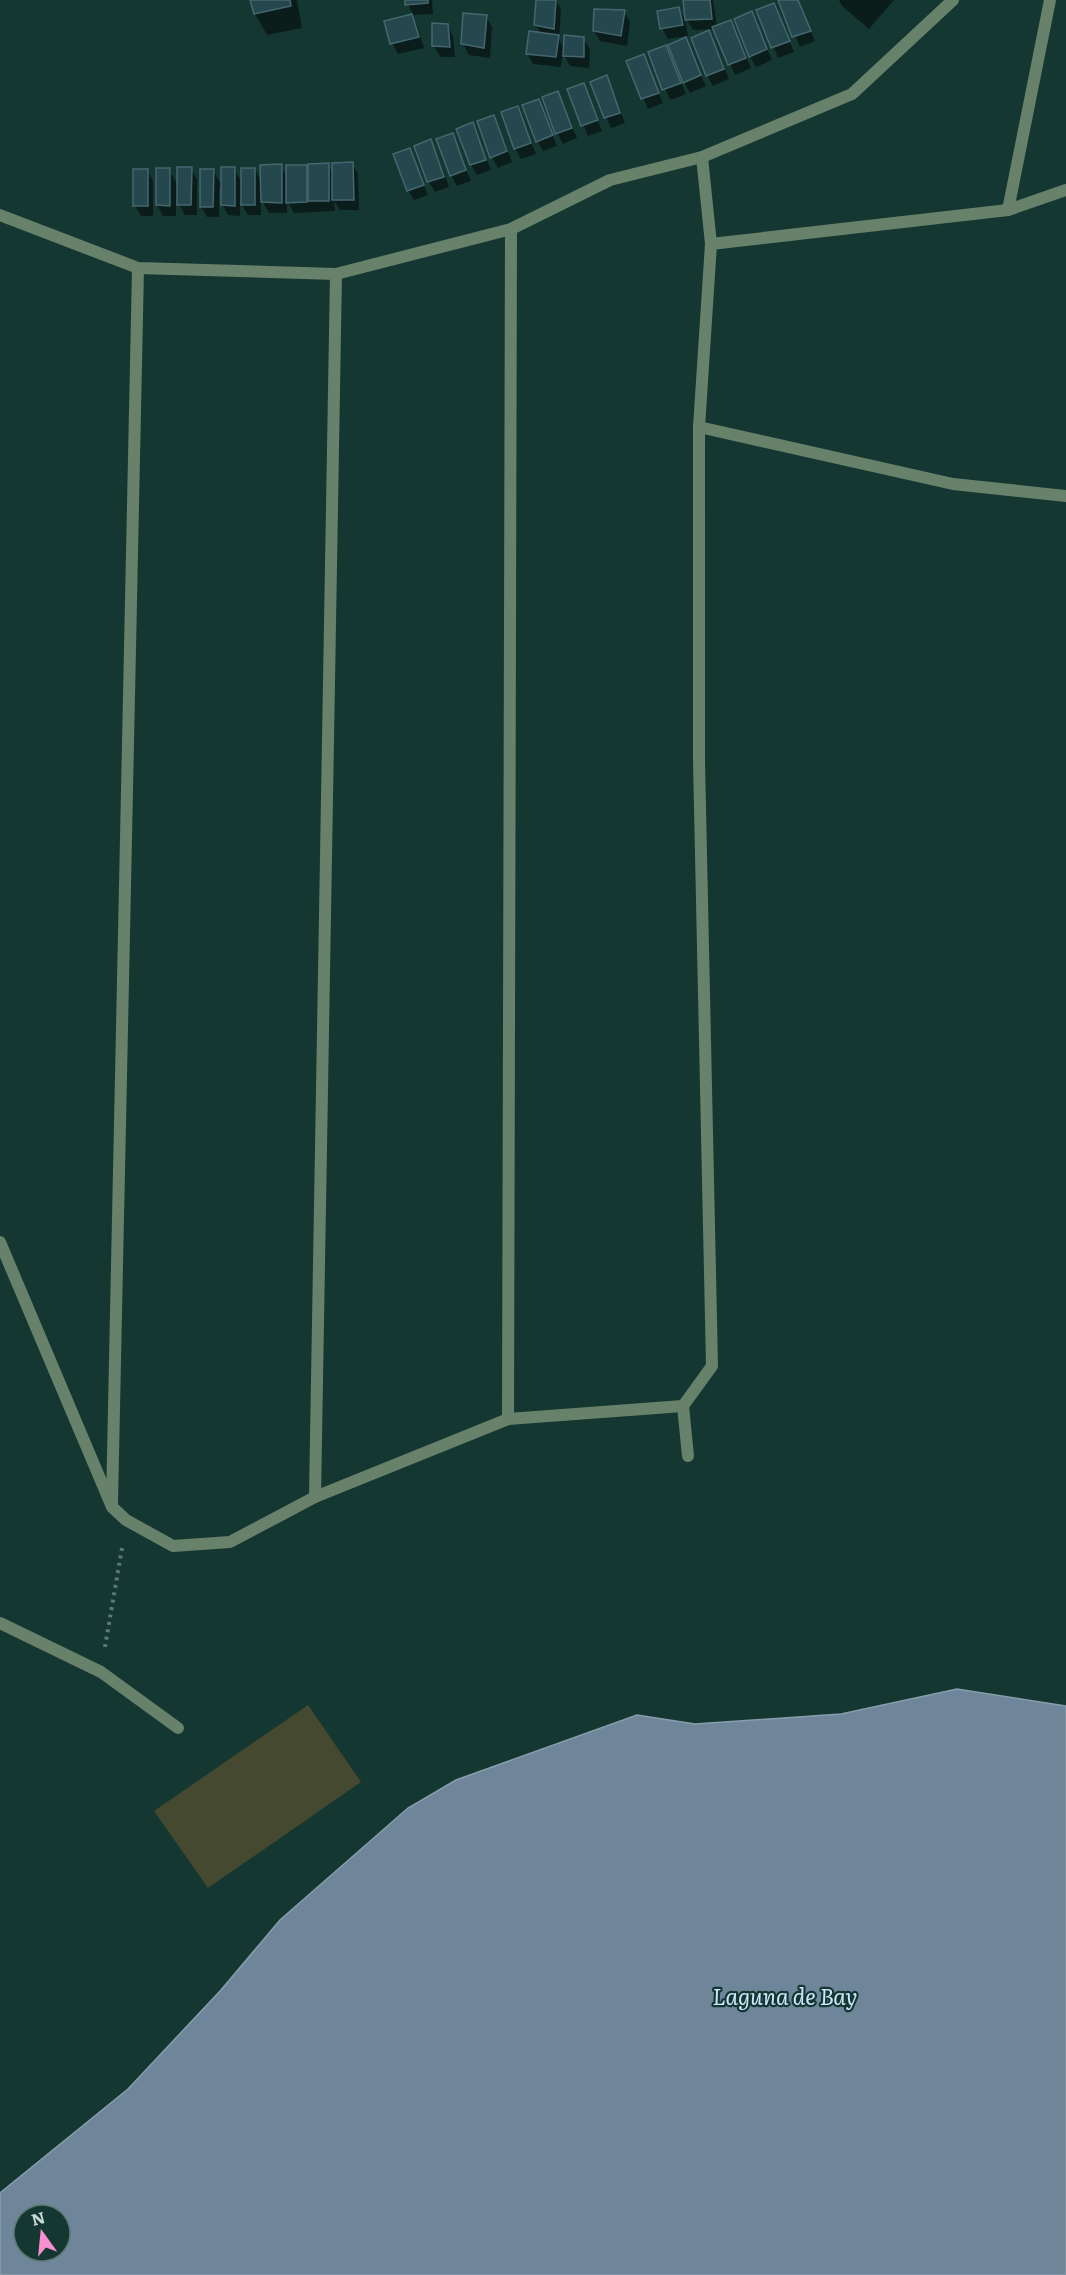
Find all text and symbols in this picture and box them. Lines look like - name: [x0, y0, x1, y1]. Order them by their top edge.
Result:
- water label: Laguna de Bay: [713, 1979, 857, 2012]
- north arrow: [12, 2203, 72, 2263]
- text: N: [28, 2204, 47, 2231]

